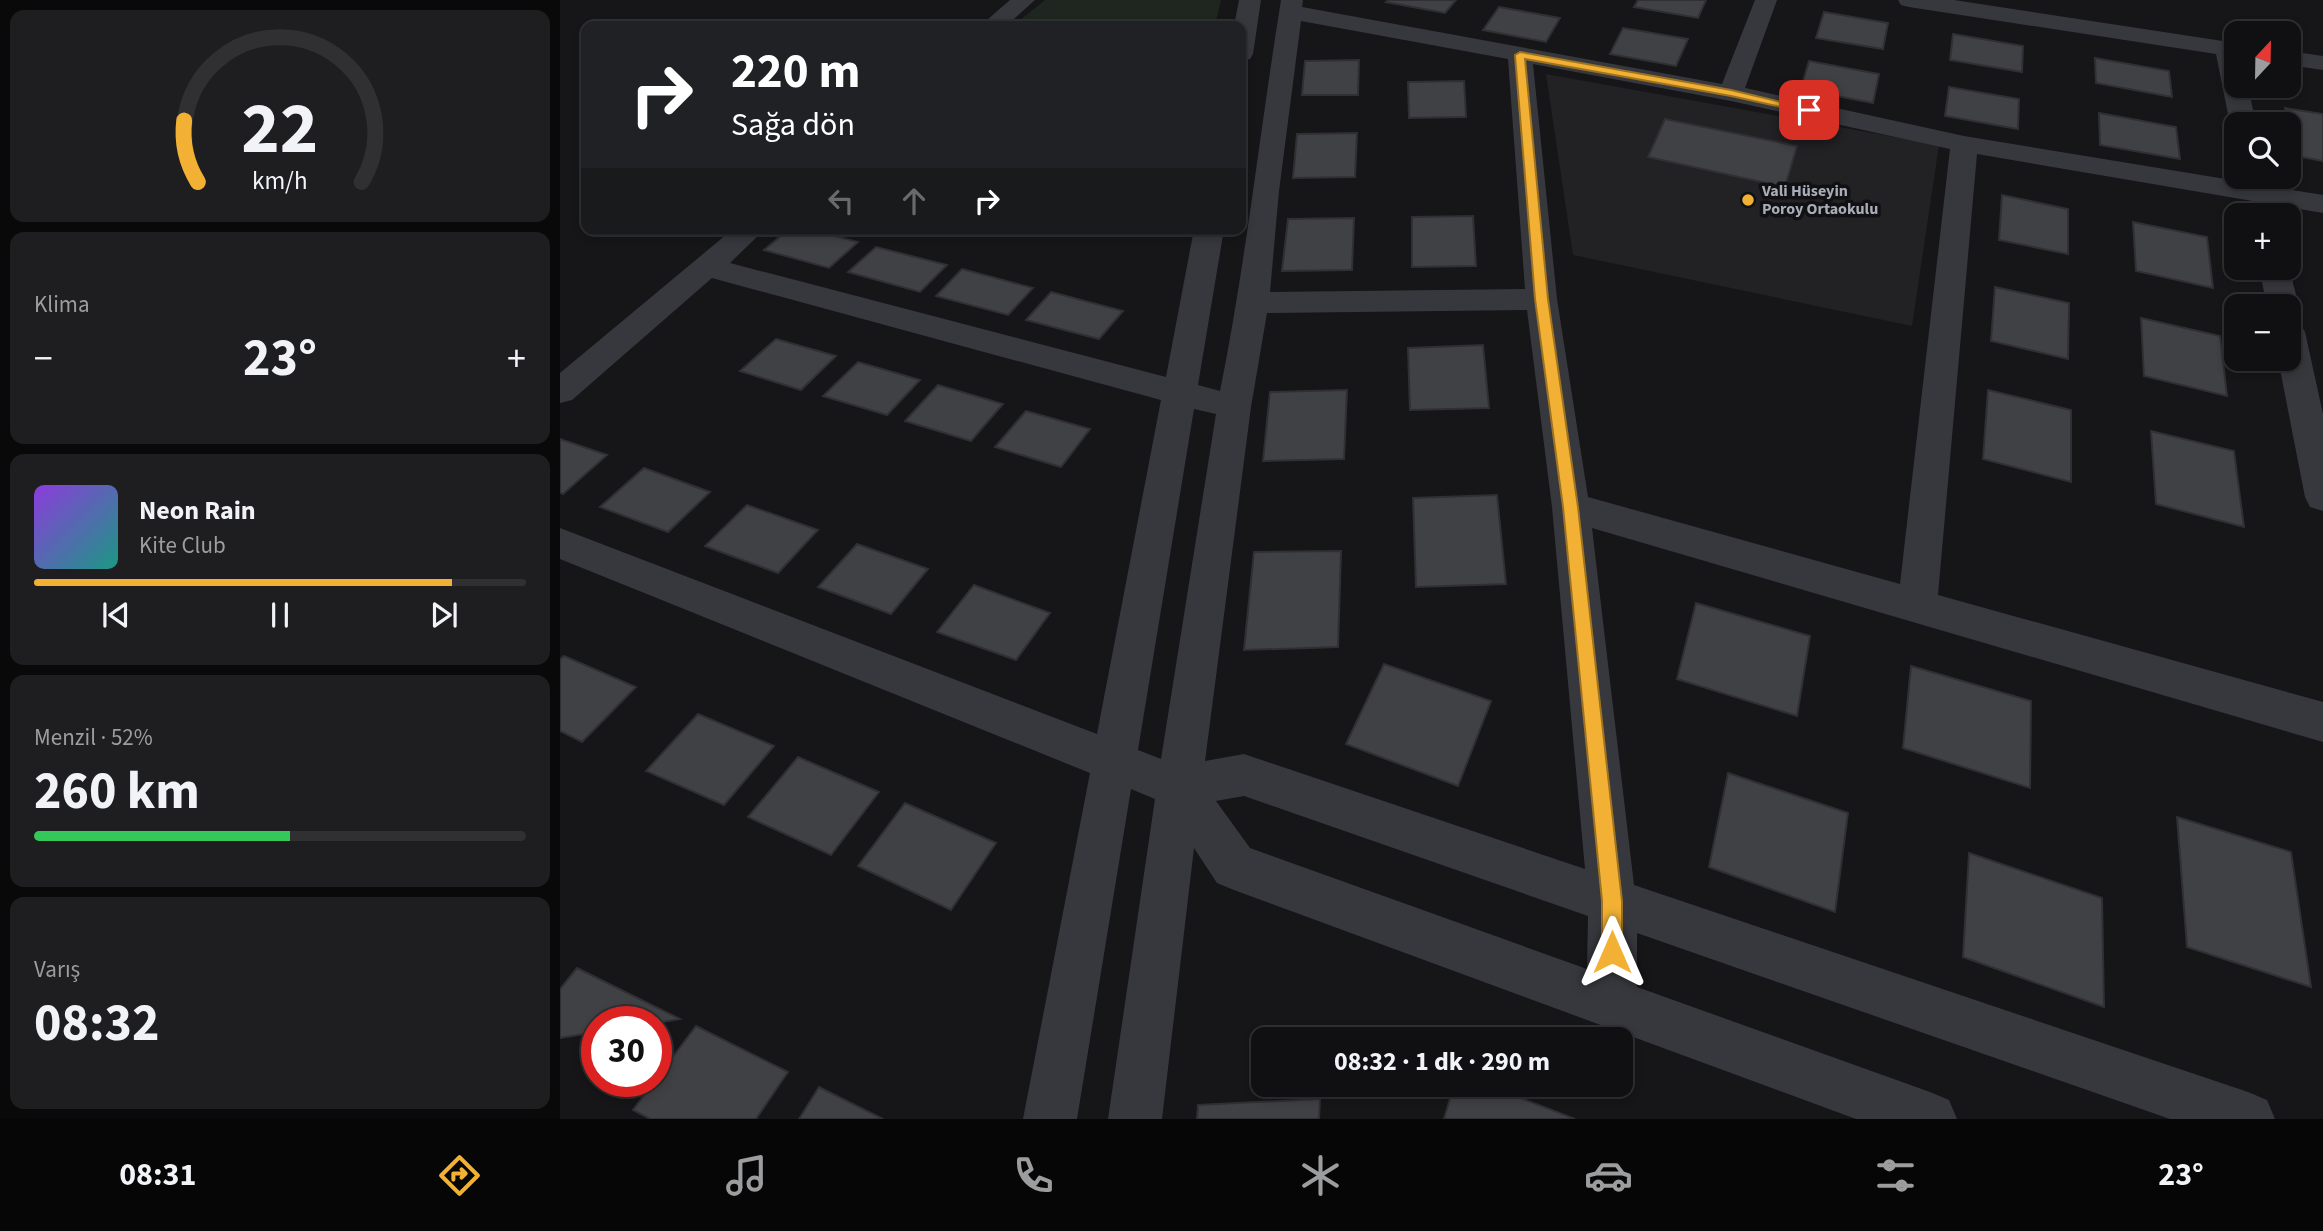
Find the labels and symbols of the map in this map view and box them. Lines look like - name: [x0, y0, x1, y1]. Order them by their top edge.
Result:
- north arrow: [2224, 21, 2301, 98]
- pin: [1779, 80, 1839, 140]
- place label: Vali Hüseyin Poroy Ortaokulu: [1761, 180, 1878, 220]
- marker: Vali Hüseyin Poroy Ortaokulu: [1740, 192, 1756, 208]
- position arrow: [1575, 915, 1649, 989]
- speed limit sign: 30: [581, 1006, 672, 1097]

